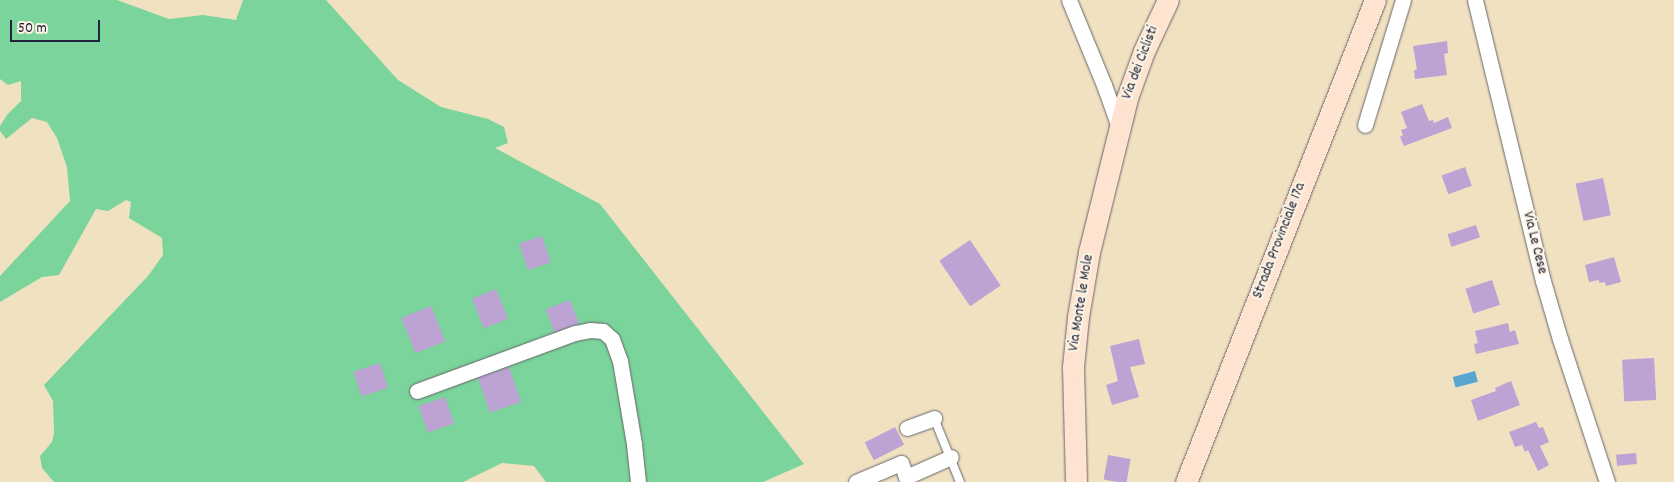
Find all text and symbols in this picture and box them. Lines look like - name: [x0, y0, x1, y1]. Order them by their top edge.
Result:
- scale bar: [12, 10, 102, 42]
- text: 50 m: [18, 18, 47, 40]
- street label: Via dei Ciclisti: [1119, 24, 1163, 102]
- street label: Strada Provinciale 17a: [1250, 180, 1310, 302]
- street label: Via Le Cese: [1518, 210, 1550, 276]
- street label: Via Monte le Mole: [1065, 253, 1099, 353]

